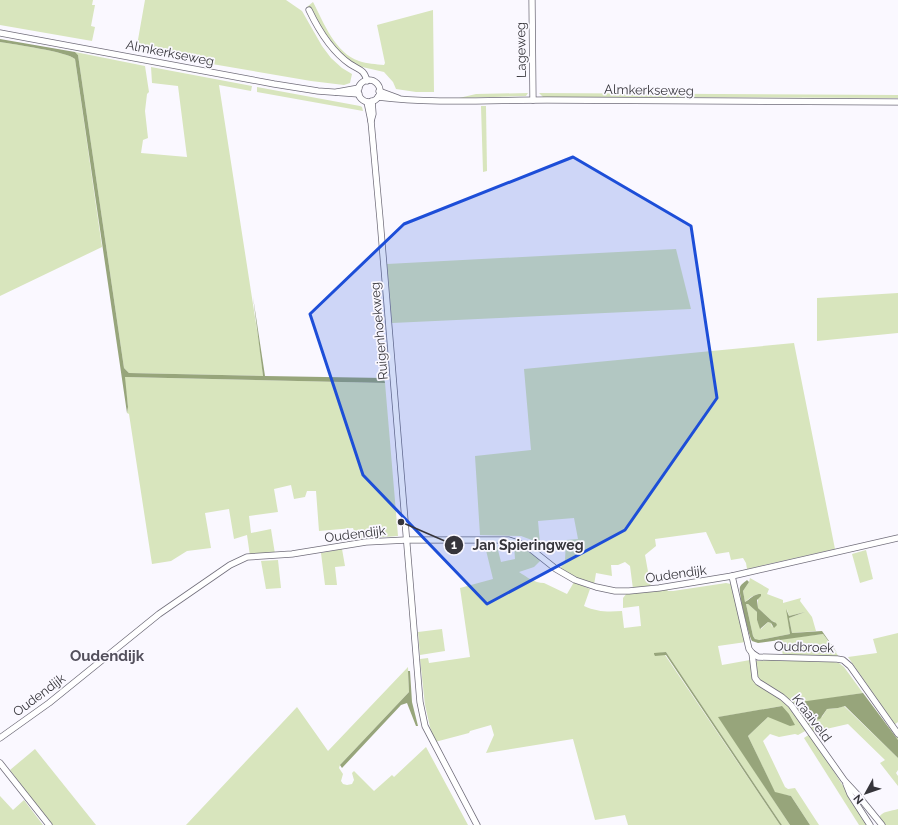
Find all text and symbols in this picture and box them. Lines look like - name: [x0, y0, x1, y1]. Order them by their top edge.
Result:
- street label: Lageweg: [513, 22, 529, 78]
- street label: Almkerkseweg: [125, 37, 215, 69]
- street label: Almkerkseweg: [604, 82, 694, 98]
- street label: Ruigenhoekweg: [367, 282, 391, 380]
- street label: Oudendijk: [324, 523, 387, 545]
- callout: Jan Spieringweg: [444, 532, 592, 558]
- text: Jan Spieringweg: [472, 537, 584, 553]
- text: 1: [451, 538, 457, 552]
- street label: Oudendijk: [644, 562, 708, 586]
- street label: Oudbroek: [774, 638, 834, 656]
- district label: Oudendijk: [70, 647, 145, 665]
- street label: Oudendijk: [10, 670, 68, 720]
- street label: Kraaiveld: [789, 691, 835, 745]
- north arrow: [846, 773, 886, 813]
- text: N: [851, 792, 866, 807]

